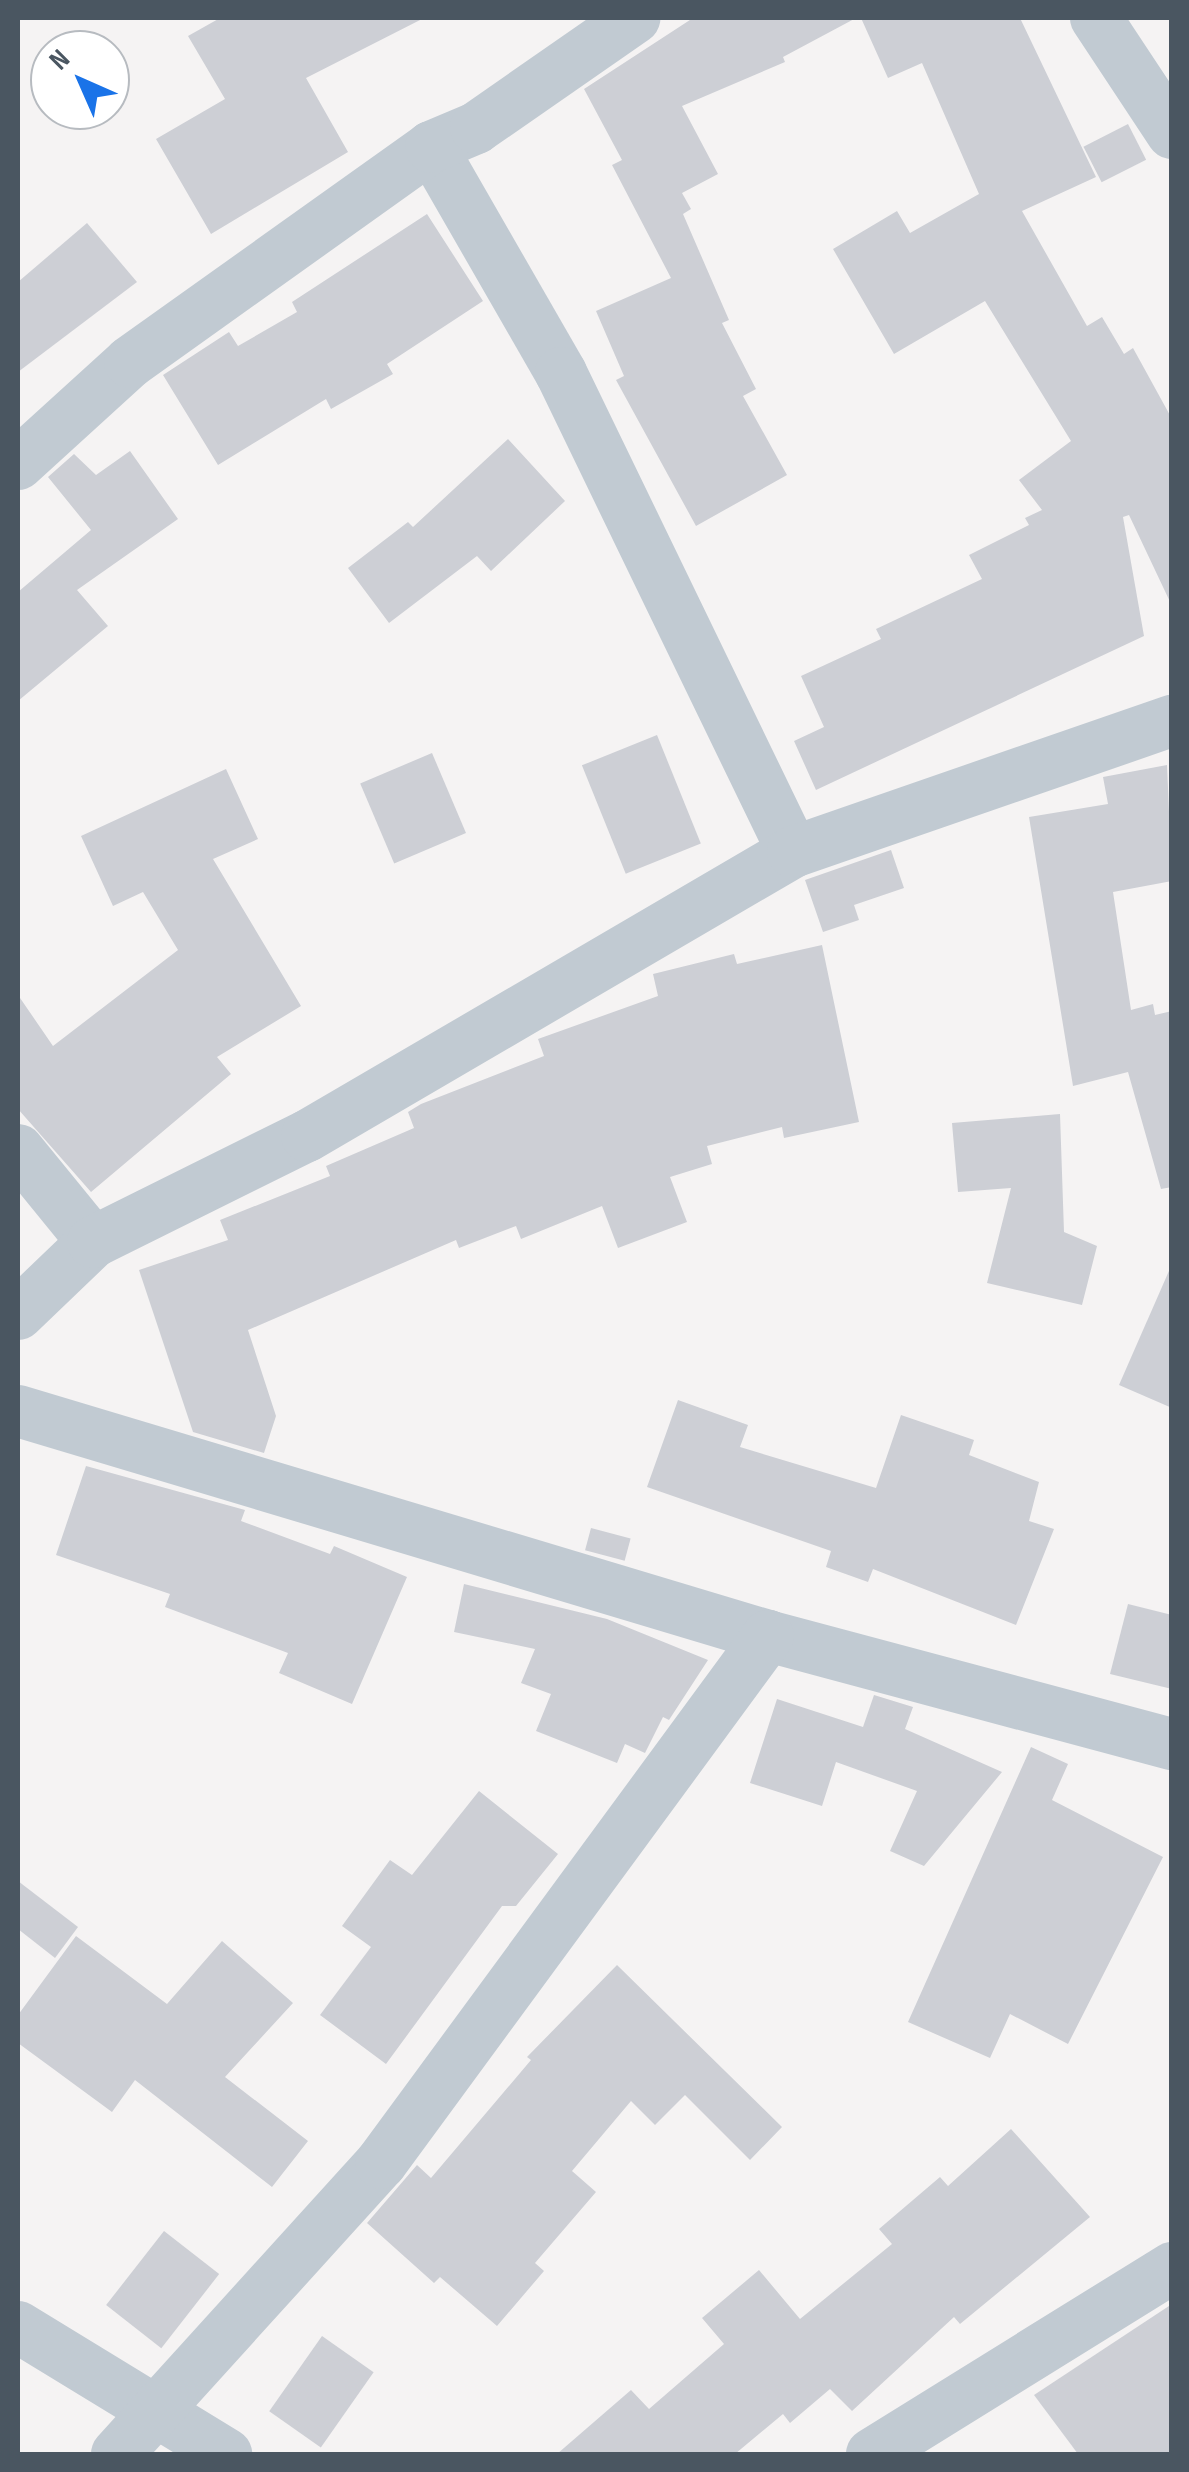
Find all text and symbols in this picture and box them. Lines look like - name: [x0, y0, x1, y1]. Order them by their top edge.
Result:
- north arrow: [30, 30, 130, 130]
- text: N: [43, 43, 77, 77]

